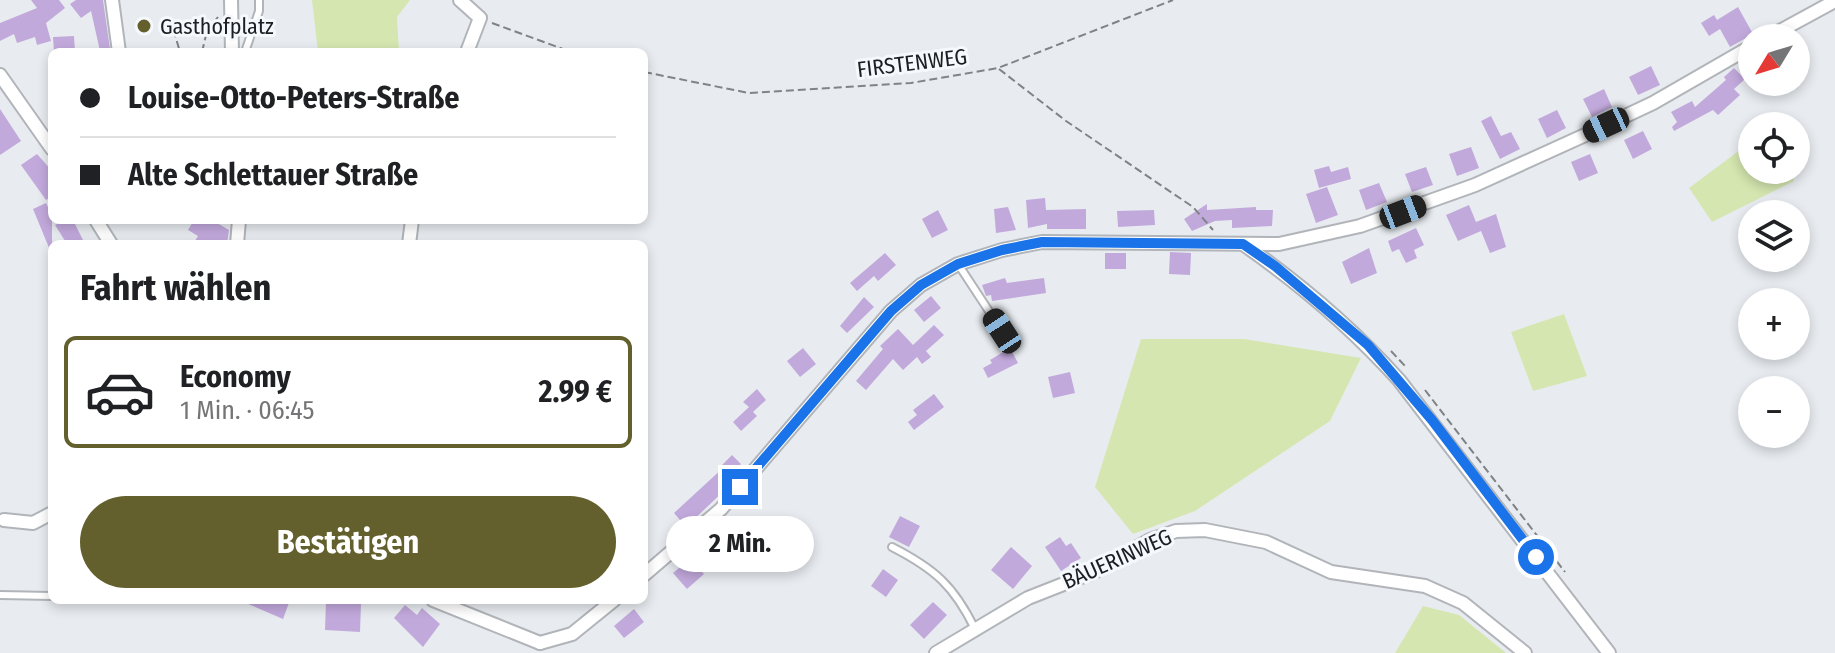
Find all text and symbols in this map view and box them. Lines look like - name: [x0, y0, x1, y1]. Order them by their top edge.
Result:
- place label: Gasthofplatz: [160, 13, 274, 40]
- marker: Gasthofplatz: [135, 17, 153, 35]
- north arrow: [1738, 24, 1810, 96]
- map controls: [1738, 24, 1810, 448]
- street label: FIRSTENWEG: [855, 43, 969, 83]
- text: Louise-Otto-Peters-Straße: [128, 80, 460, 116]
- car: [1579, 104, 1633, 146]
- button: locate: [1738, 112, 1810, 184]
- text: Alte Schlettauer Straße: [128, 157, 418, 193]
- car: [1376, 192, 1430, 232]
- button: layers: [1738, 200, 1810, 272]
- text: Fahrt wählen: [80, 266, 271, 310]
- button: +: [1738, 288, 1810, 360]
- car: [979, 304, 1025, 358]
- icon: car: [84, 356, 156, 428]
- text: Economy: [180, 359, 291, 395]
- text: 2.99 €: [539, 374, 612, 410]
- button: −: [1738, 376, 1810, 448]
- text: 1 Min. · 06:45: [180, 395, 314, 426]
- route end: [722, 469, 758, 505]
- button: Bestätigen: [80, 496, 616, 588]
- callout: 2 Min.: [666, 515, 814, 571]
- street label: BÄUERINWEG: [1058, 523, 1176, 595]
- text: 2 Min.: [709, 528, 771, 559]
- route start: [1518, 539, 1554, 575]

